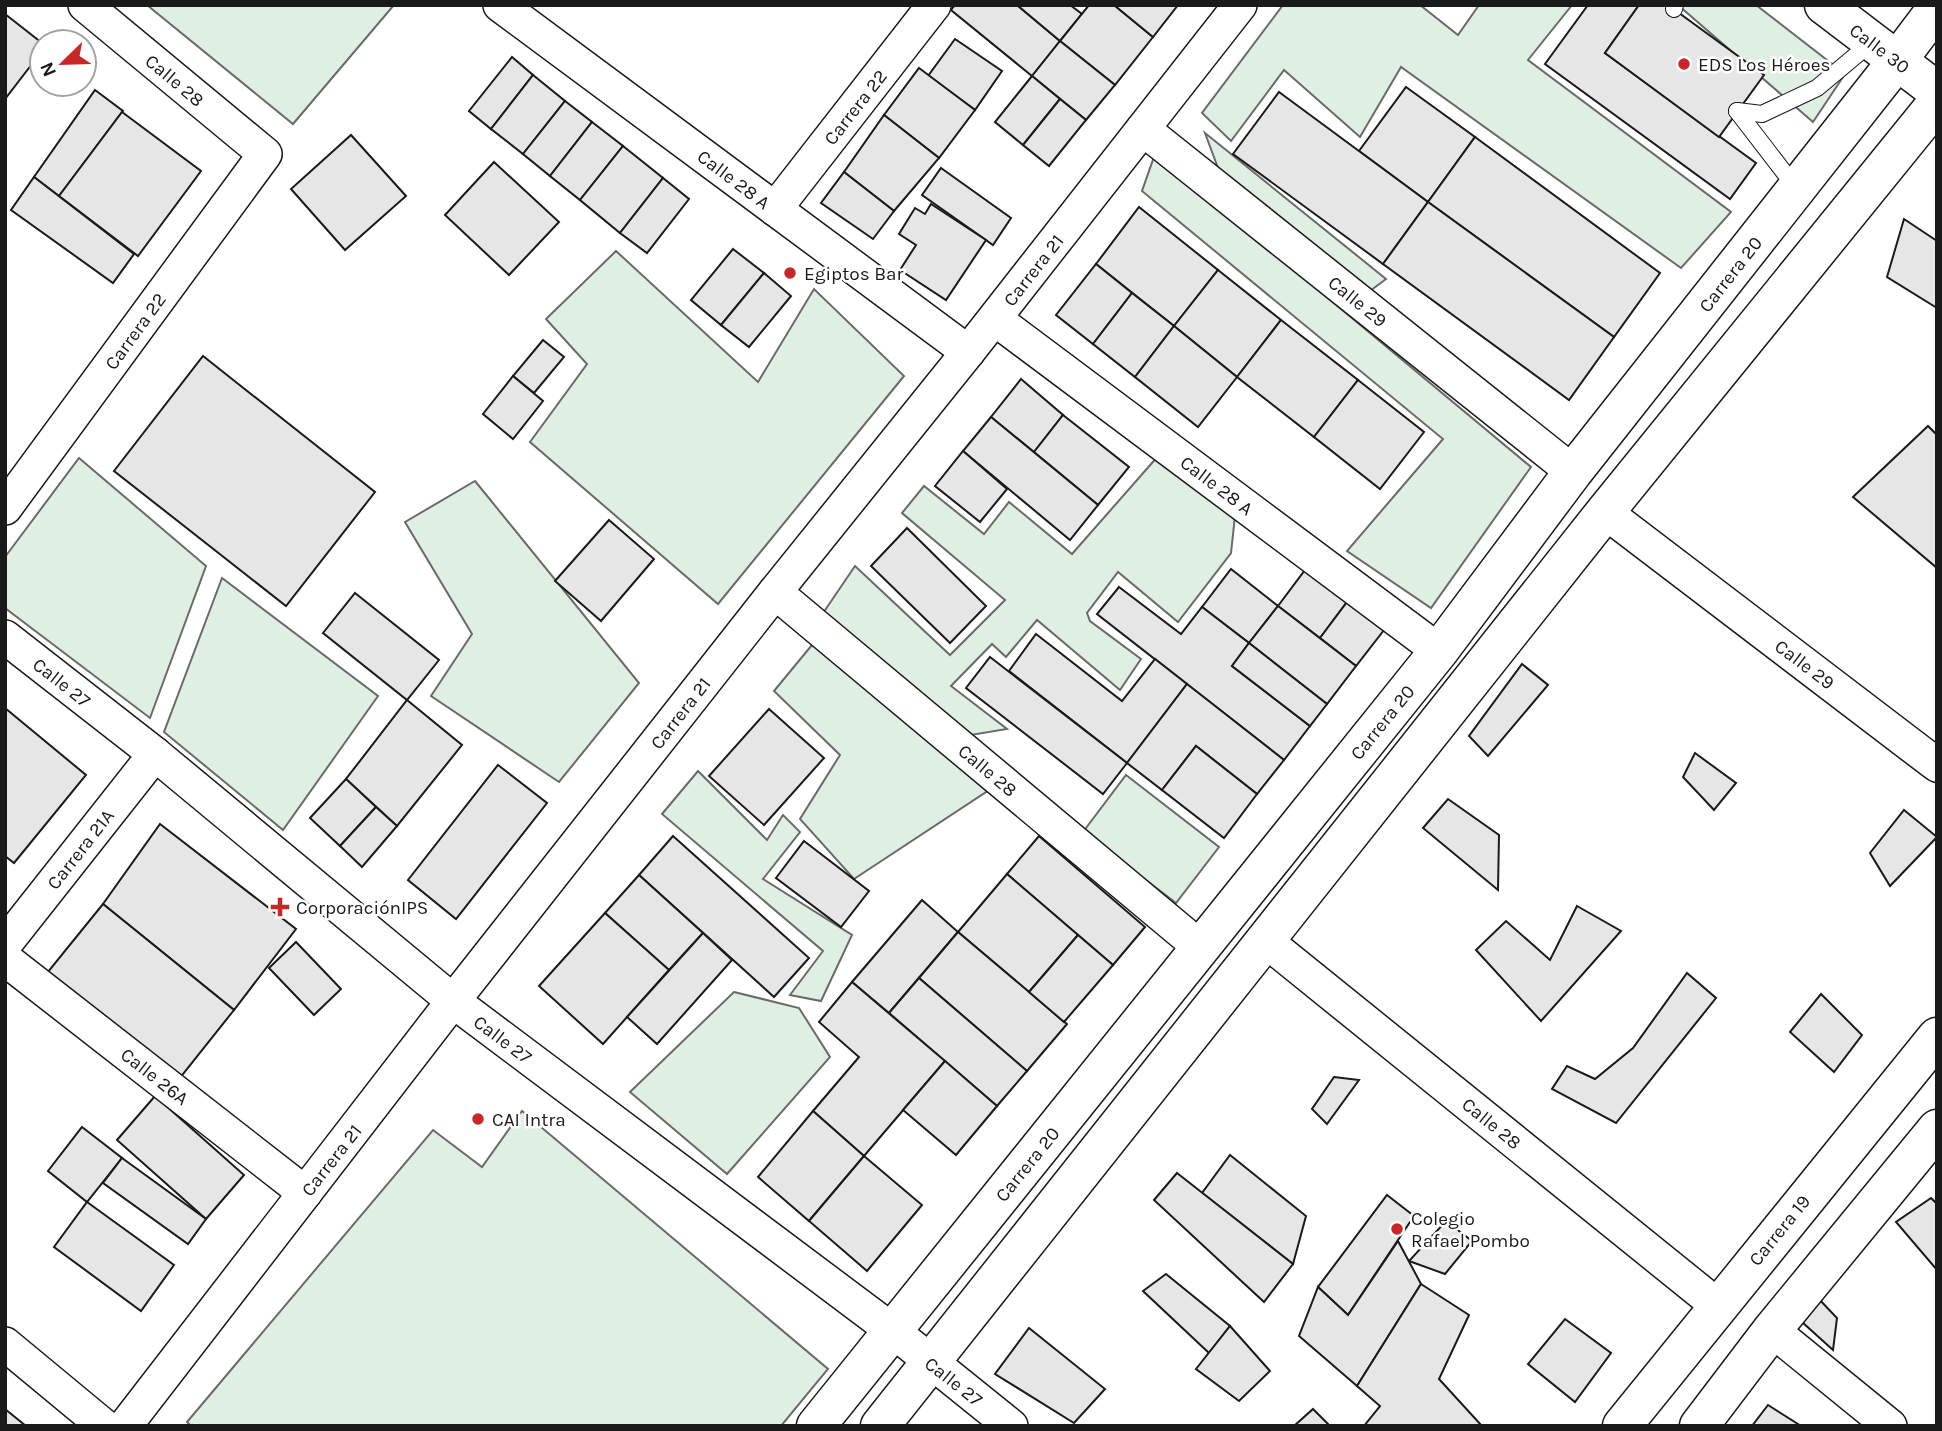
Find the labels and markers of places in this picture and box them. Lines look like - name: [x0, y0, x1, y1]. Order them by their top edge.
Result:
- place label: EDS Los Héroes: [1698, 54, 1830, 76]
- marker: EDS Los Héroes: [1676, 56, 1692, 72]
- place label: Egiptos Bar: [804, 263, 903, 285]
- marker: Egiptos Bar: [782, 265, 798, 281]
- marker: CorporaciónIPS: [270, 897, 290, 917]
- place label: CorporaciónIPS: [296, 897, 428, 919]
- place label: CAI Intra: [492, 1109, 566, 1131]
- marker: CAI Intra: [470, 1111, 486, 1127]
- place label: Colegio Rafael Pombo: [1411, 1208, 1530, 1252]
- marker: Colegio Rafael Pombo: [1389, 1221, 1405, 1237]

